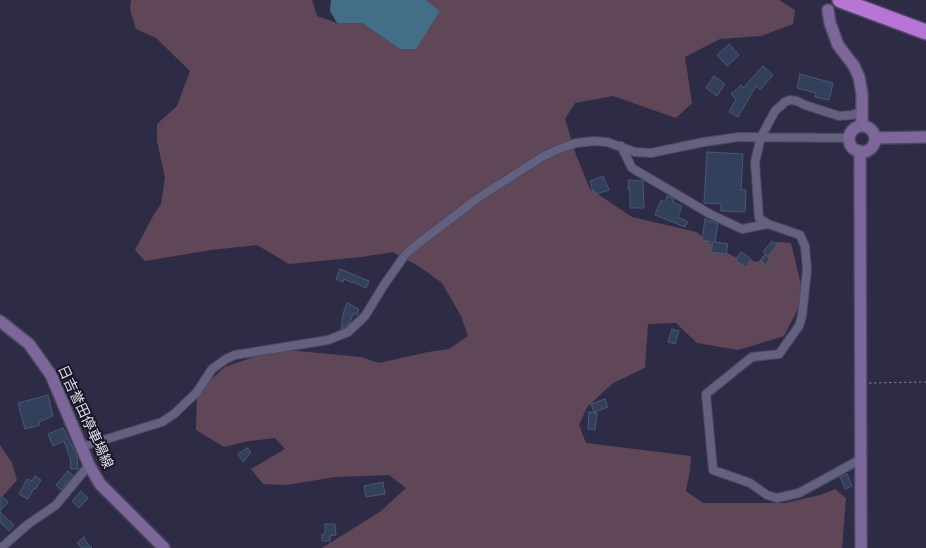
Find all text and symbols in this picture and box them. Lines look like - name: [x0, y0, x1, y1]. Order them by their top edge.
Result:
- street label: 日吉誉田停車場線: [54, 363, 116, 471]

